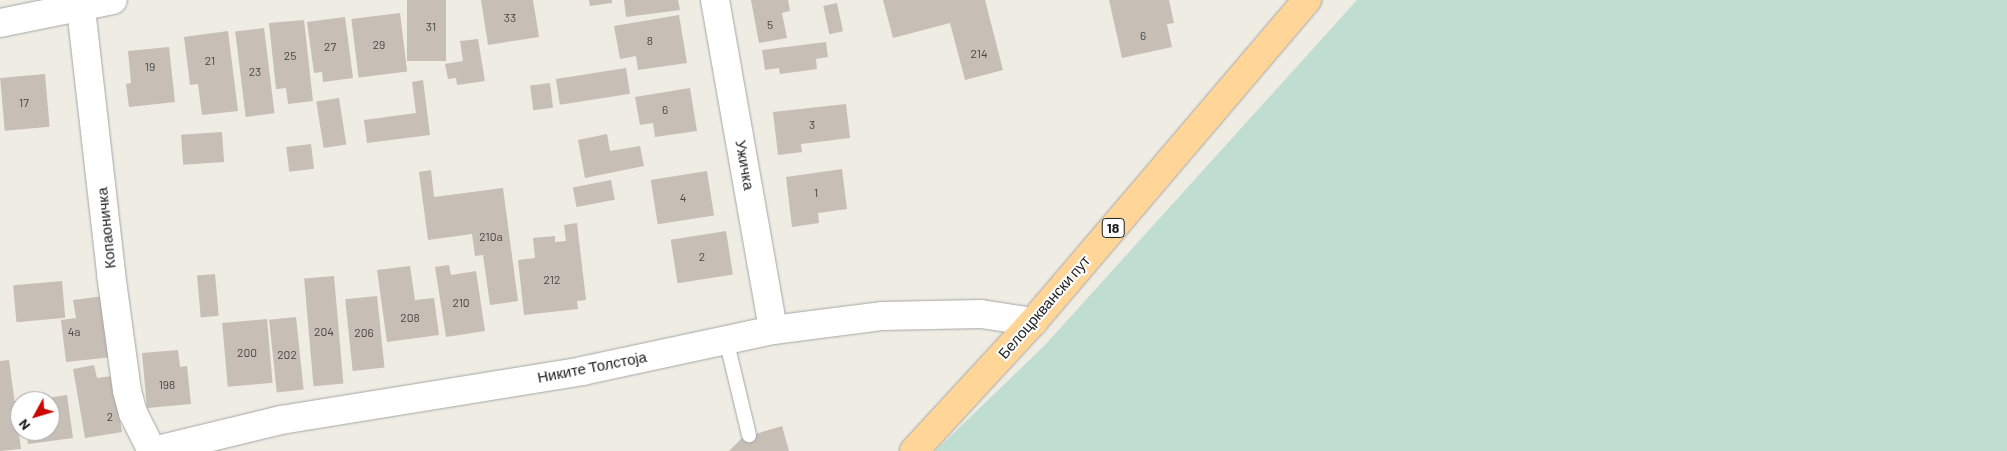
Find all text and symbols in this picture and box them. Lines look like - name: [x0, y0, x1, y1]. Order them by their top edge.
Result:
- house number: 33: [504, 11, 516, 25]
- house number: 5: [767, 18, 773, 32]
- house number: 31: [426, 20, 436, 34]
- house number: 6: [1140, 29, 1146, 43]
- house number: 8: [647, 34, 653, 48]
- house number: 29: [373, 38, 385, 52]
- house number: 27: [324, 40, 336, 54]
- house number: 214: [970, 47, 988, 61]
- house number: 25: [284, 49, 296, 63]
- house number: 21: [205, 54, 215, 68]
- house number: 19: [145, 60, 155, 74]
- house number: 23: [249, 65, 261, 79]
- house number: 17: [19, 96, 29, 110]
- house number: 6: [662, 103, 668, 117]
- house number: 3: [809, 118, 815, 132]
- street label: Ужичка: [732, 139, 758, 191]
- street label: Копаоничка: [93, 186, 119, 270]
- house number: 1: [814, 186, 818, 200]
- house number: 4: [680, 191, 686, 205]
- road number: 18: [1100, 217, 1126, 240]
- house number: 210a: [479, 230, 503, 244]
- house number: 2: [699, 250, 705, 264]
- street label: Белоцрквански пут: [994, 252, 1094, 362]
- house number: 212: [544, 273, 560, 287]
- house number: 210: [452, 296, 470, 310]
- house number: 208: [400, 311, 420, 325]
- house number: 4a: [68, 325, 80, 339]
- house number: 204: [314, 325, 334, 339]
- house number: 206: [354, 326, 374, 340]
- house number: 200: [237, 346, 257, 360]
- house number: 202: [277, 348, 297, 362]
- street label: Никите Толстоја: [536, 348, 648, 386]
- house number: 198: [159, 378, 175, 392]
- north arrow: [10, 391, 60, 441]
- house number: 2: [107, 410, 113, 424]
- text: N: [14, 416, 33, 434]

